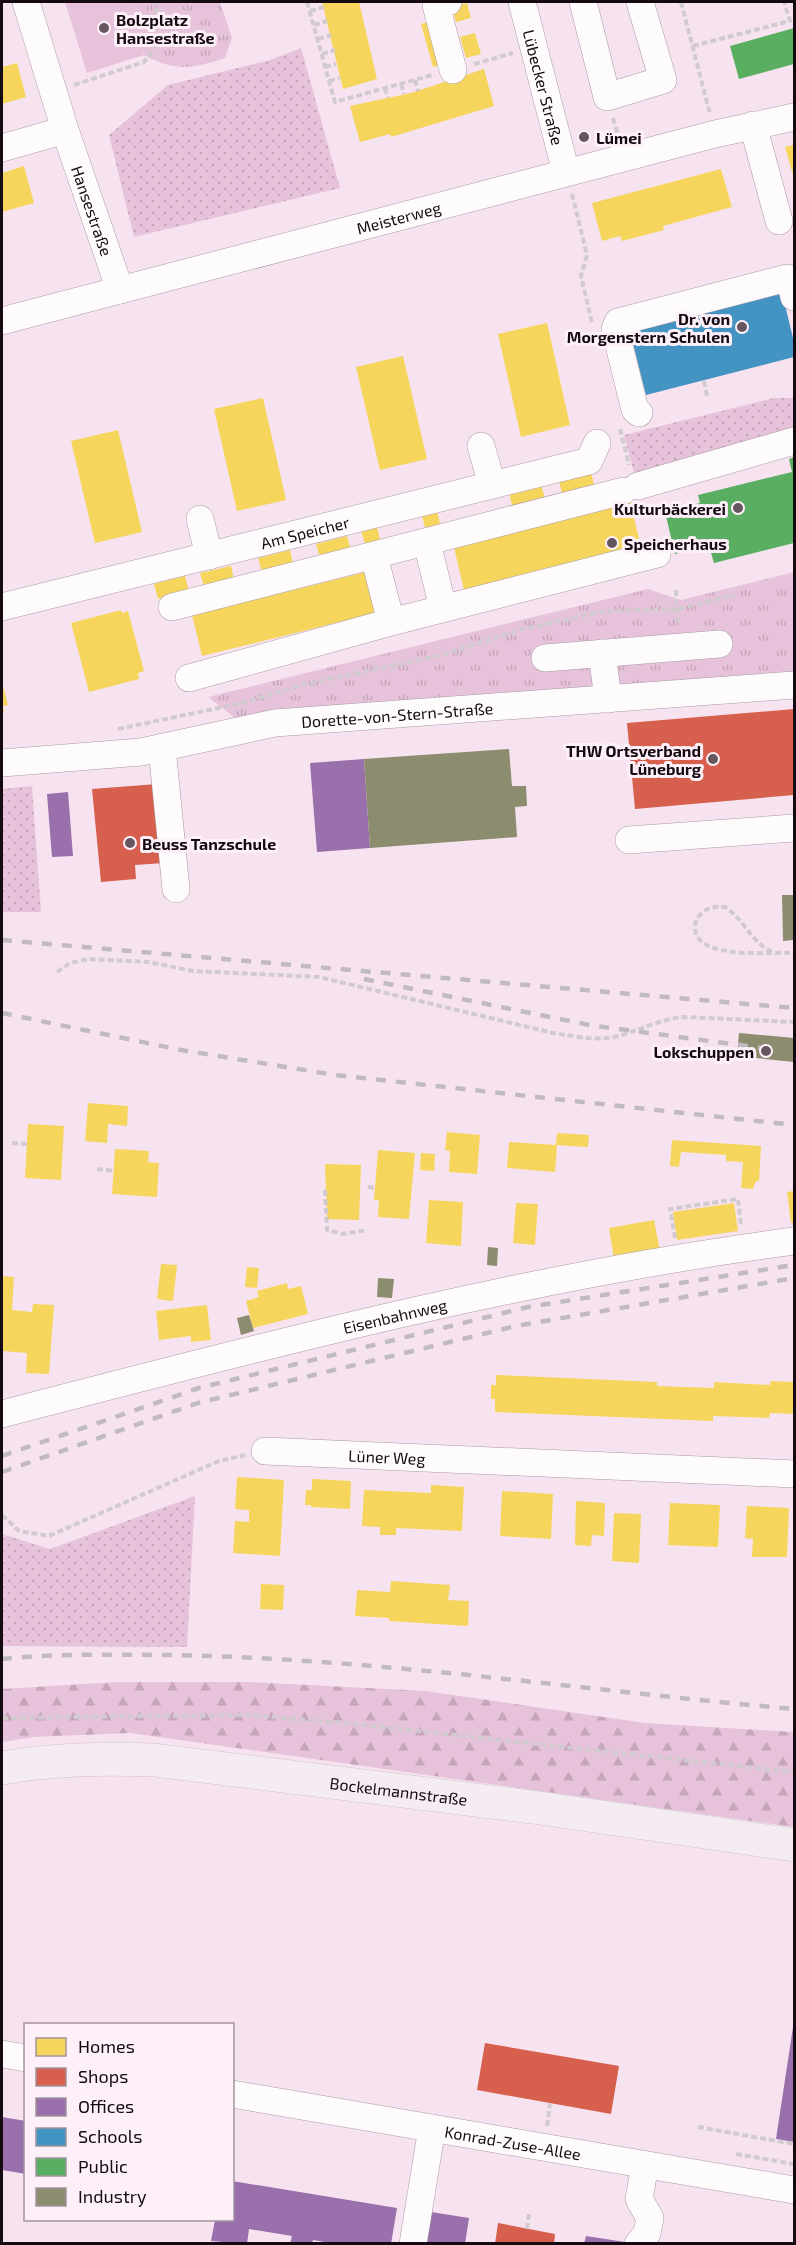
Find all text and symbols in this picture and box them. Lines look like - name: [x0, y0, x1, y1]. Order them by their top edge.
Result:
- place label: Bolzplatz Hansestraße: [116, 10, 215, 47]
- marker: Bolzplatz Hansestraße: [97, 21, 111, 35]
- street label: Lübecker Straße: [520, 27, 568, 147]
- place label: Lümei: [596, 128, 642, 147]
- marker: Lümei: [577, 130, 591, 144]
- street label: Hansestraße: [68, 163, 117, 258]
- street label: Meisterweg: [354, 197, 443, 237]
- place label: Dr. von Morgenstern Schulen: [567, 309, 730, 346]
- marker: Dr. von Morgenstern Schulen: [735, 320, 749, 334]
- place label: Kulturbäckerei: [614, 499, 726, 518]
- marker: Kulturbäckerei: [731, 501, 745, 515]
- street label: Am Speicher: [259, 511, 352, 552]
- place label: Speicherhaus: [624, 534, 727, 553]
- marker: Speicherhaus: [605, 536, 619, 550]
- street label: Dorette-von-Stern-Straße: [301, 698, 494, 731]
- place label: THW Ortsverband Lüneburg: [566, 741, 702, 778]
- marker: THW Ortsverband Lüneburg: [706, 752, 720, 766]
- place label: Beuss Tanzschule: [142, 834, 276, 853]
- marker: Beuss Tanzschule: [123, 836, 137, 850]
- place label: Lokschuppen: [653, 1042, 754, 1061]
- marker: Lokschuppen: [759, 1044, 773, 1058]
- street label: Eisenbahnweg: [341, 1294, 449, 1337]
- street label: Lüner Weg: [348, 1445, 426, 1467]
- street label: Bockelmannstraße: [329, 1772, 468, 1808]
- legend: [24, 2023, 234, 2221]
- text: Homes: [78, 2035, 135, 2057]
- text: Shops: [78, 2065, 128, 2087]
- text: Offices: [78, 2095, 134, 2117]
- street label: Konrad-Zuse-Allee: [443, 2121, 583, 2163]
- text: Schools: [78, 2125, 142, 2147]
- text: Public: [78, 2155, 128, 2177]
- text: Industry: [78, 2185, 147, 2207]

